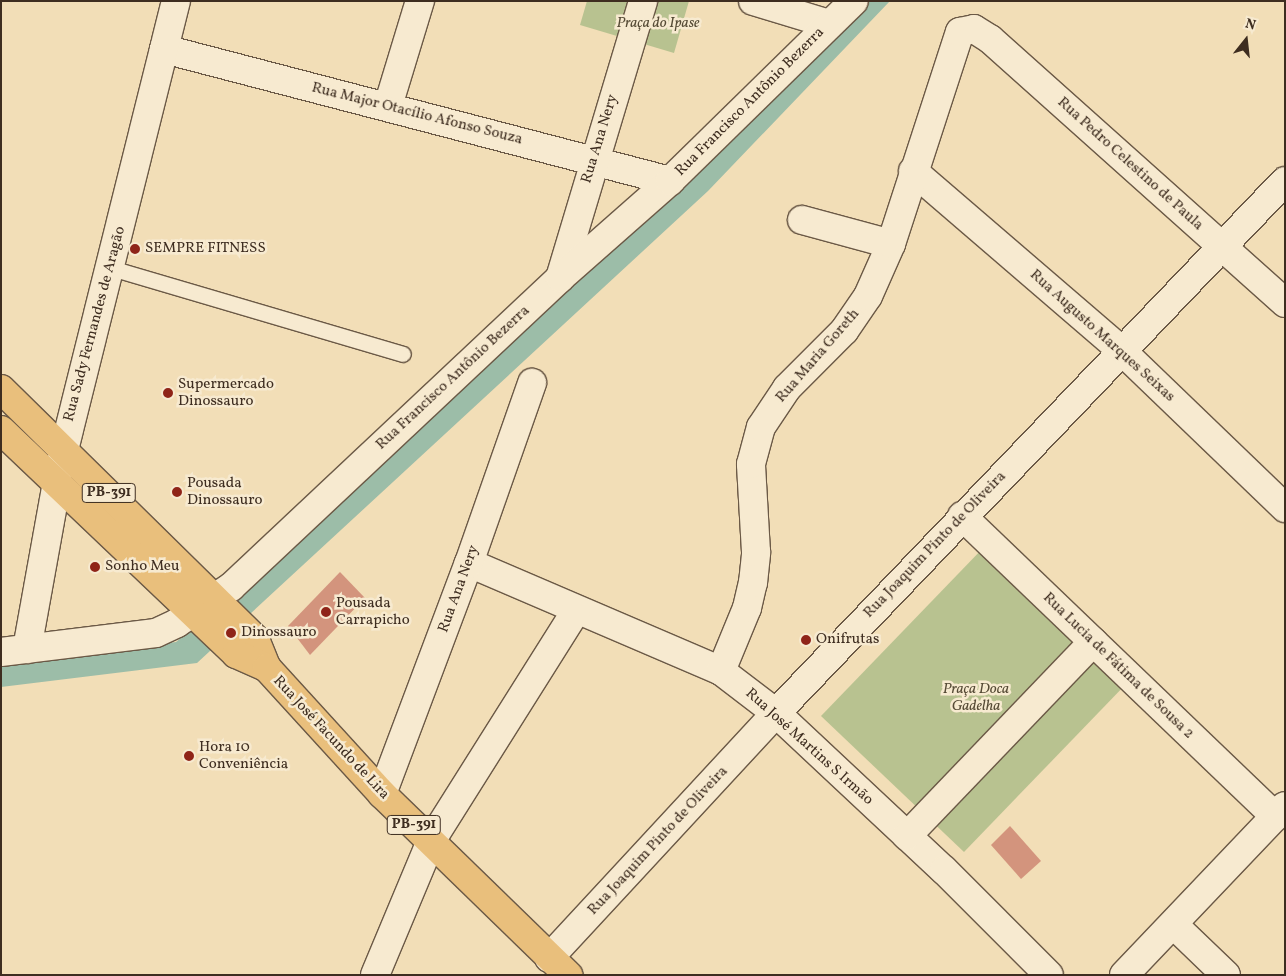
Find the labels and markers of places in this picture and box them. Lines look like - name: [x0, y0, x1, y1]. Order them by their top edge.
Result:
- place label: SEMPRE FITNESS: [145, 240, 266, 258]
- marker: SEMPRE FITNESS: [129, 243, 141, 255]
- place label: Supermercado Dinossauro: [178, 375, 274, 410]
- marker: Supermercado Dinossauro: [162, 387, 174, 399]
- place label: Pousada Dinossauro: [187, 474, 262, 509]
- marker: Pousada Dinossauro: [171, 486, 183, 498]
- place label: Sonho Meu: [105, 558, 179, 576]
- marker: Sonho Meu: [89, 561, 101, 573]
- place label: Pousada Carrapicho: [336, 594, 410, 629]
- marker: Pousada Carrapicho: [320, 606, 332, 618]
- place label: Dinossauro: [241, 624, 316, 642]
- marker: Dinossauro: [225, 627, 237, 639]
- place label: Onifrutas: [816, 631, 879, 649]
- marker: Onifrutas: [800, 634, 812, 646]
- place label: Hora 10 Conveniência: [199, 738, 288, 773]
- marker: Hora 10 Conveniência: [183, 750, 195, 762]

